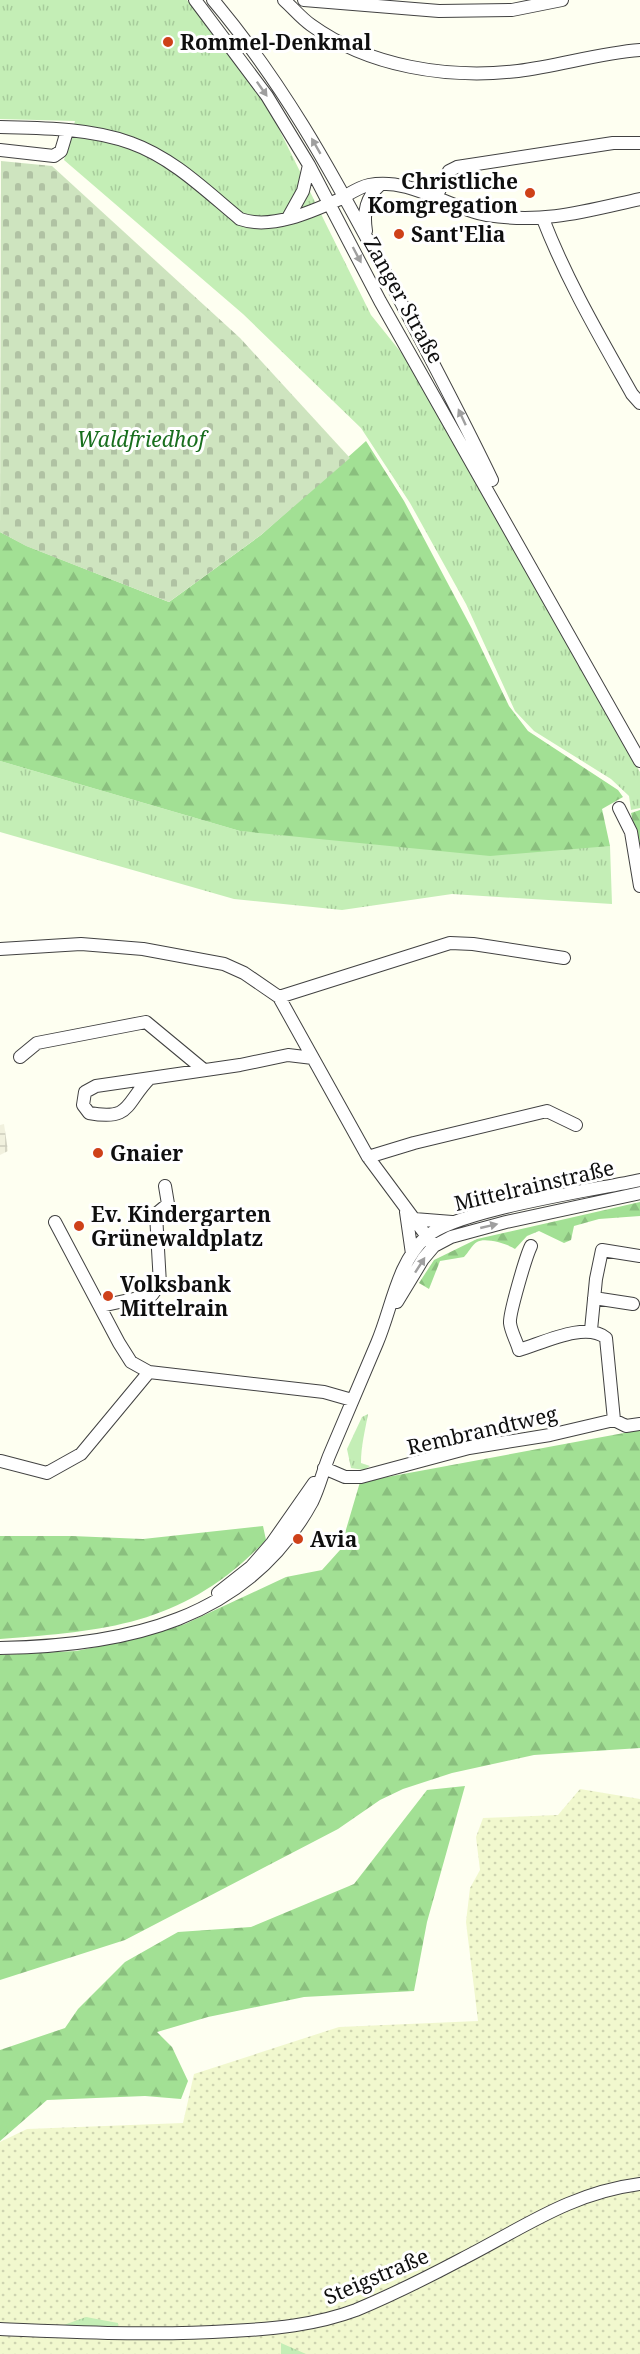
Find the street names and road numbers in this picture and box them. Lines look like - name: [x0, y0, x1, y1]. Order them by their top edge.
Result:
- street label: Zanger Straße: [358, 232, 450, 368]
- street label: Mittelrainstraße: [451, 1153, 617, 1217]
- street label: Rembrandtweg: [404, 1399, 561, 1461]
- street label: Steigstraße: [319, 2241, 433, 2311]

